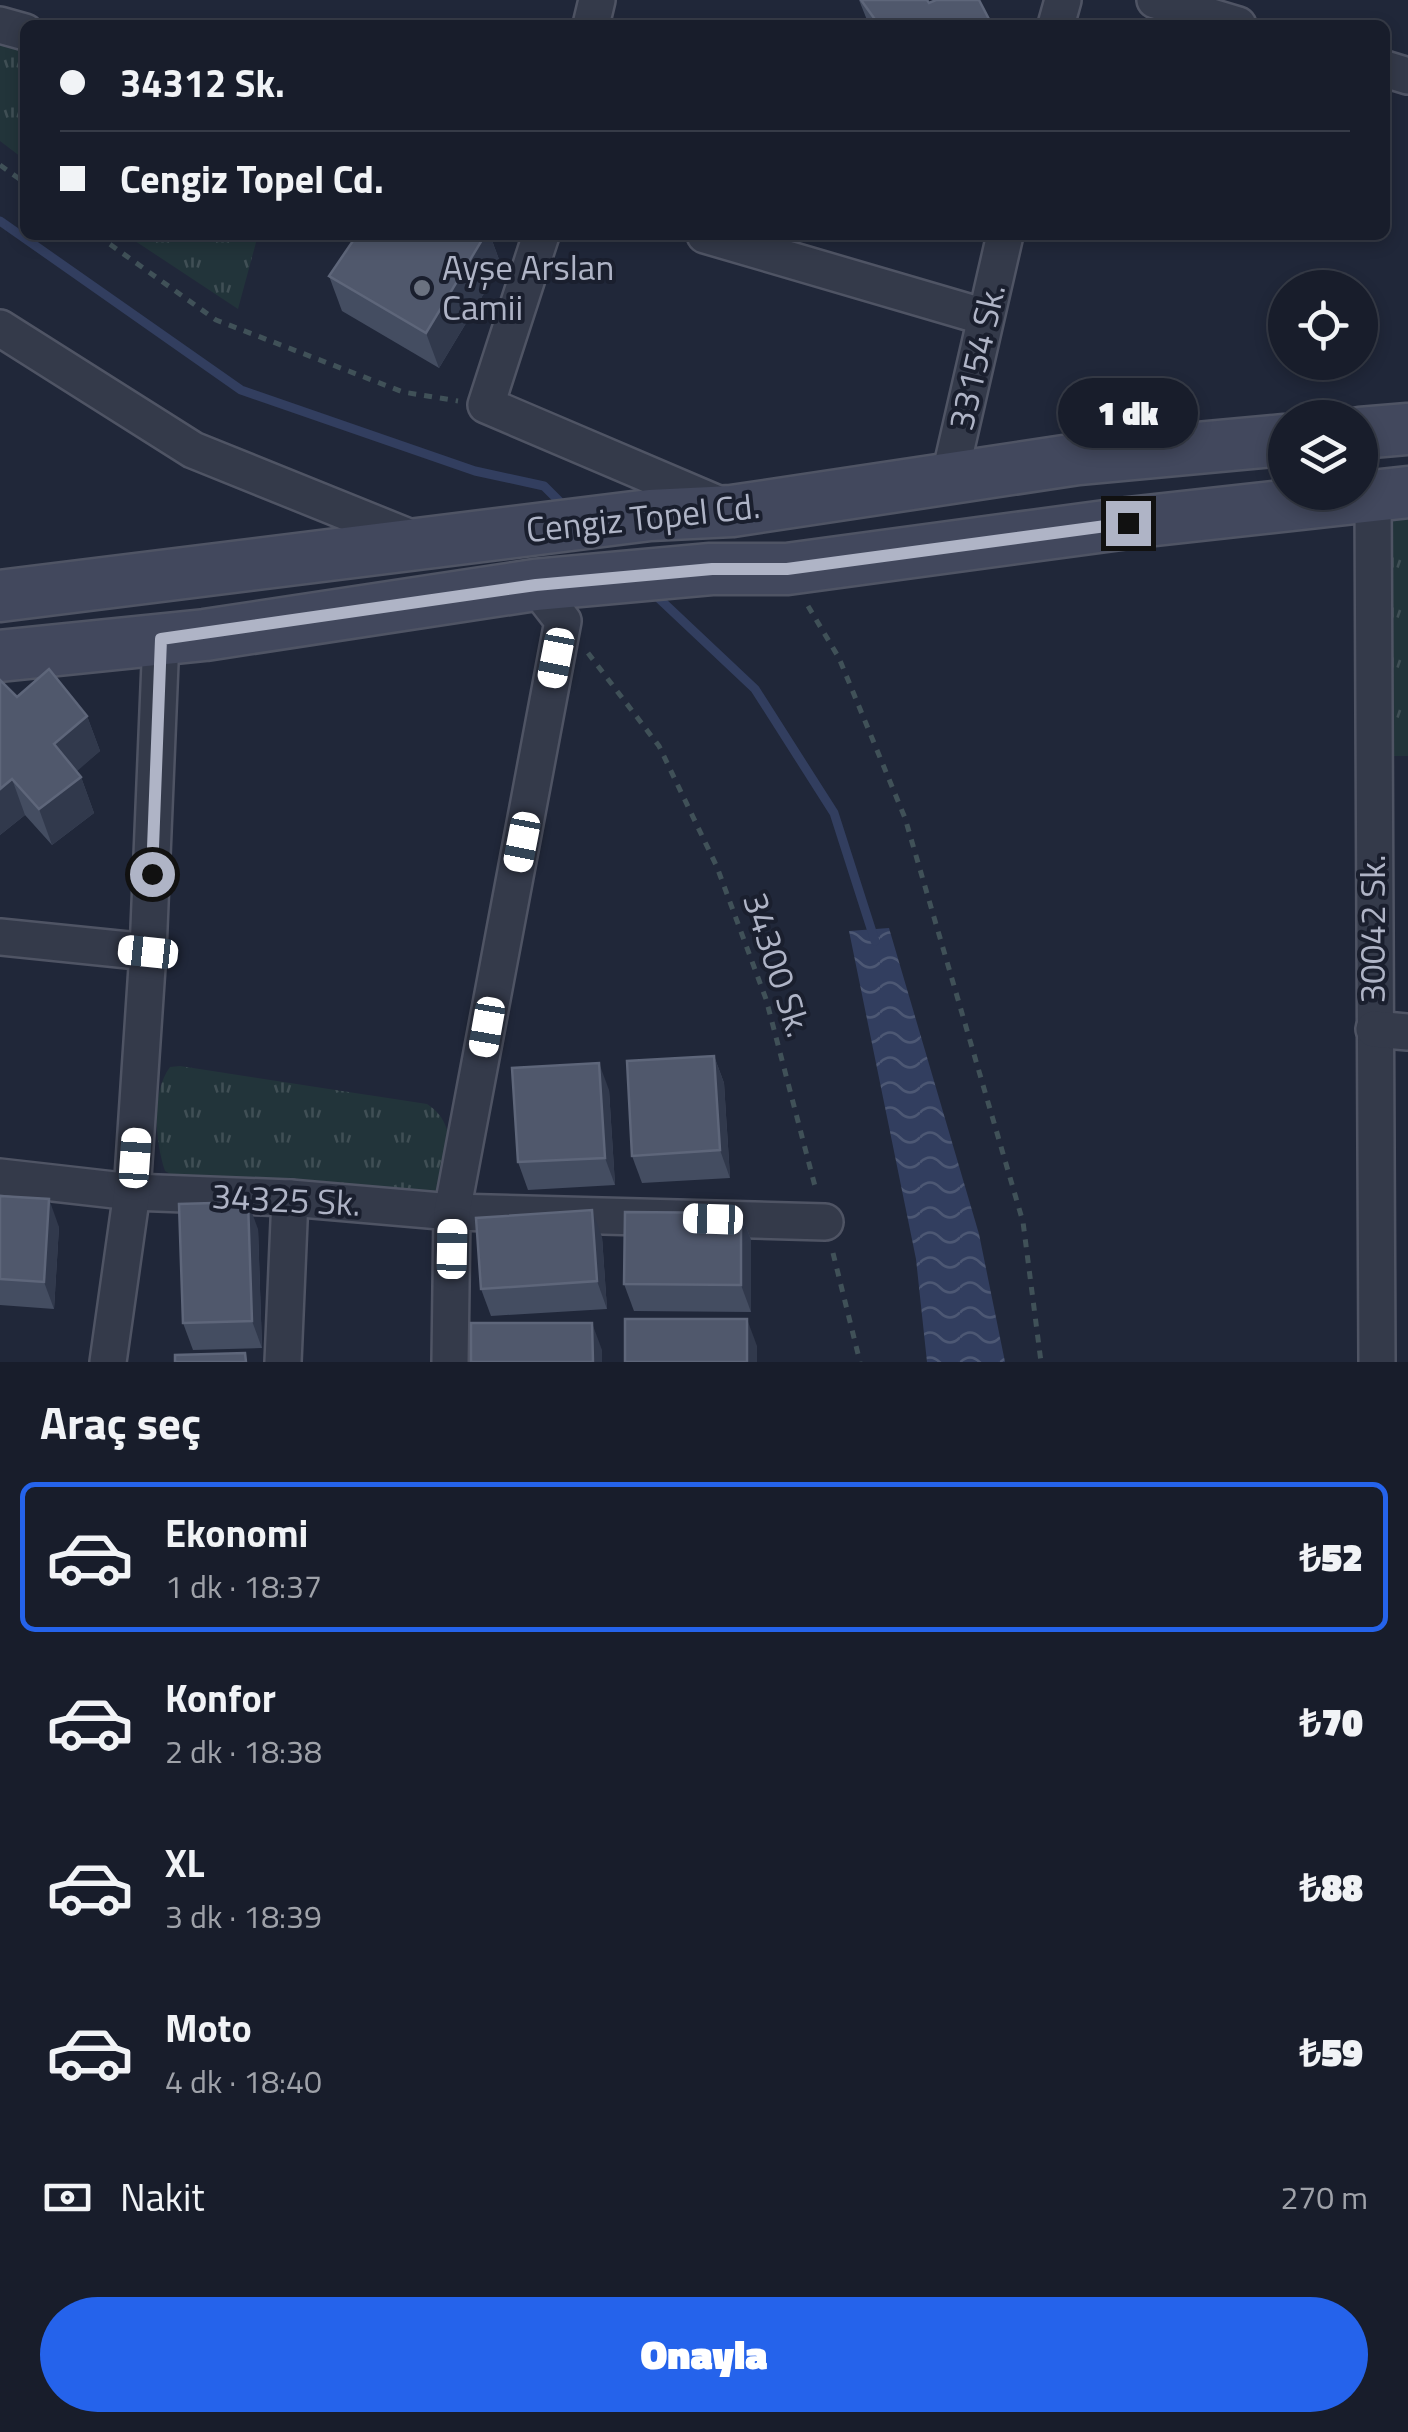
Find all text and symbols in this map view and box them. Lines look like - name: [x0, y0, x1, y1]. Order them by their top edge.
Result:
- text: 34312 Sk.: [120, 54, 285, 112]
- text: Cengiz Topel Cd.: [120, 150, 384, 208]
- place label: Ayşe Arslan Camii: [442, 240, 614, 334]
- map controls: [1268, 270, 1378, 510]
- button: locate: [1268, 270, 1378, 380]
- marker: Ayşe Arslan Camii: [411, 277, 433, 299]
- street label: 33154 Sk.: [933, 278, 1019, 435]
- callout: 1 dk: [1058, 378, 1198, 448]
- text: 1 dk: [1098, 389, 1158, 437]
- button: layers: [1268, 400, 1378, 510]
- street label: Cengiz Topel Cd.: [523, 478, 762, 556]
- route end: [1106, 501, 1151, 546]
- car: [536, 626, 576, 690]
- car: [502, 810, 542, 874]
- route start: [130, 852, 175, 897]
- street label: 30042 Sk.: [1345, 855, 1399, 1004]
- street label: 34300 Sk.: [729, 885, 827, 1044]
- car: [117, 934, 179, 970]
- car: [467, 995, 507, 1059]
- car: [118, 1127, 152, 1189]
- street label: 34325 Sk.: [210, 1168, 362, 1230]
- car: [682, 1203, 744, 1235]
- car: [436, 1219, 468, 1279]
- text: Araç seç: [40, 1388, 201, 1456]
- text: Ekonomi: [165, 1504, 308, 1562]
- icon: car: [45, 1512, 135, 1602]
- text: ₺52: [1299, 1528, 1363, 1586]
- text: 1 dk · 18:37: [165, 1562, 322, 1610]
- text: Konfor: [165, 1669, 276, 1727]
- icon: car: [45, 1677, 135, 1767]
- text: ₺70: [1299, 1693, 1363, 1751]
- text: 2 dk · 18:38: [165, 1727, 322, 1775]
- text: XL: [165, 1834, 205, 1892]
- icon: car: [45, 1842, 135, 1932]
- text: ₺88: [1299, 1858, 1363, 1916]
- text: 3 dk · 18:39: [165, 1892, 322, 1940]
- text: Moto: [165, 1999, 252, 2057]
- icon: car: [45, 2007, 135, 2097]
- text: ₺59: [1299, 2023, 1363, 2081]
- text: 4 dk · 18:40: [165, 2057, 322, 2105]
- text: Nakit: [120, 2168, 205, 2226]
- icon: cash: [40, 2170, 95, 2225]
- text: 270 m: [1280, 2173, 1368, 2221]
- button: Onayla: [40, 2297, 1368, 2412]

